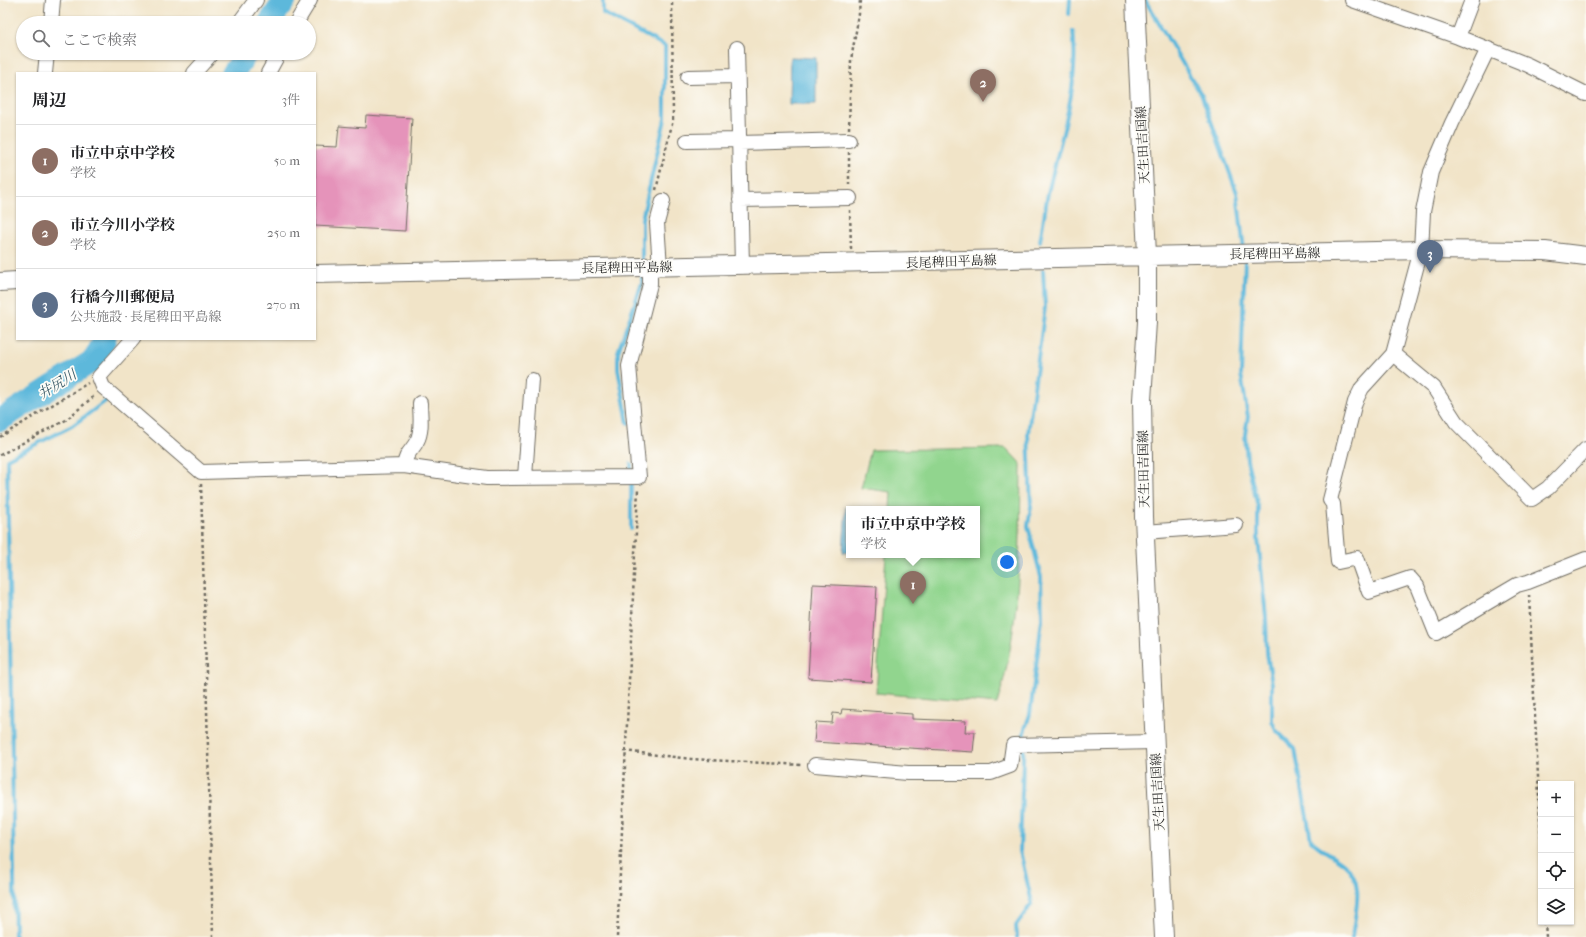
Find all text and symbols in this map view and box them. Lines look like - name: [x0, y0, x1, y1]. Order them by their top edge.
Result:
- search box: [16, 16, 316, 60]
- icon: search: [30, 27, 52, 49]
- text: ここで検索: [62, 31, 137, 49]
- pin: 2: [970, 69, 996, 102]
- text: 周辺: [32, 90, 66, 110]
- text: 3件: [282, 92, 300, 107]
- street label: 天生田吉国線: [1133, 106, 1152, 184]
- text: 市立中京中学校: [70, 144, 175, 162]
- text: 1: [43, 153, 47, 168]
- text: 50 m: [274, 153, 300, 168]
- text: 学校: [70, 165, 96, 180]
- text: 市立今川小学校: [70, 216, 175, 234]
- text: 2: [42, 225, 48, 240]
- text: 250 m: [267, 225, 300, 240]
- text: 学校: [70, 237, 96, 252]
- pin: 3: [1417, 240, 1443, 273]
- street label: 長尾稗田平島線: [1229, 245, 1321, 262]
- street label: 長尾稗田平島線: [905, 252, 997, 271]
- street label: 長尾稗田平島線: [581, 259, 673, 276]
- text: 行橋今川郵便局: [70, 288, 175, 306]
- text: 3: [42, 297, 48, 312]
- text: 270 m: [266, 297, 300, 312]
- text: 公共施設 · 長尾稗田平島線: [70, 309, 221, 324]
- water label: 井尻川: [35, 365, 81, 403]
- street label: 天生田吉国線: [1135, 430, 1152, 508]
- popup: [846, 506, 980, 558]
- text: 市立中京中学校: [860, 515, 966, 533]
- text: 学校: [860, 536, 887, 551]
- your location: [997, 552, 1017, 572]
- pin: 1: [900, 571, 926, 604]
- street label: 天生田吉国線: [1148, 753, 1167, 831]
- map controls: [1538, 781, 1574, 925]
- button: +: [1538, 781, 1574, 817]
- button: −: [1538, 817, 1574, 853]
- button: locate: [1538, 853, 1574, 889]
- button: layers: [1538, 889, 1574, 925]

